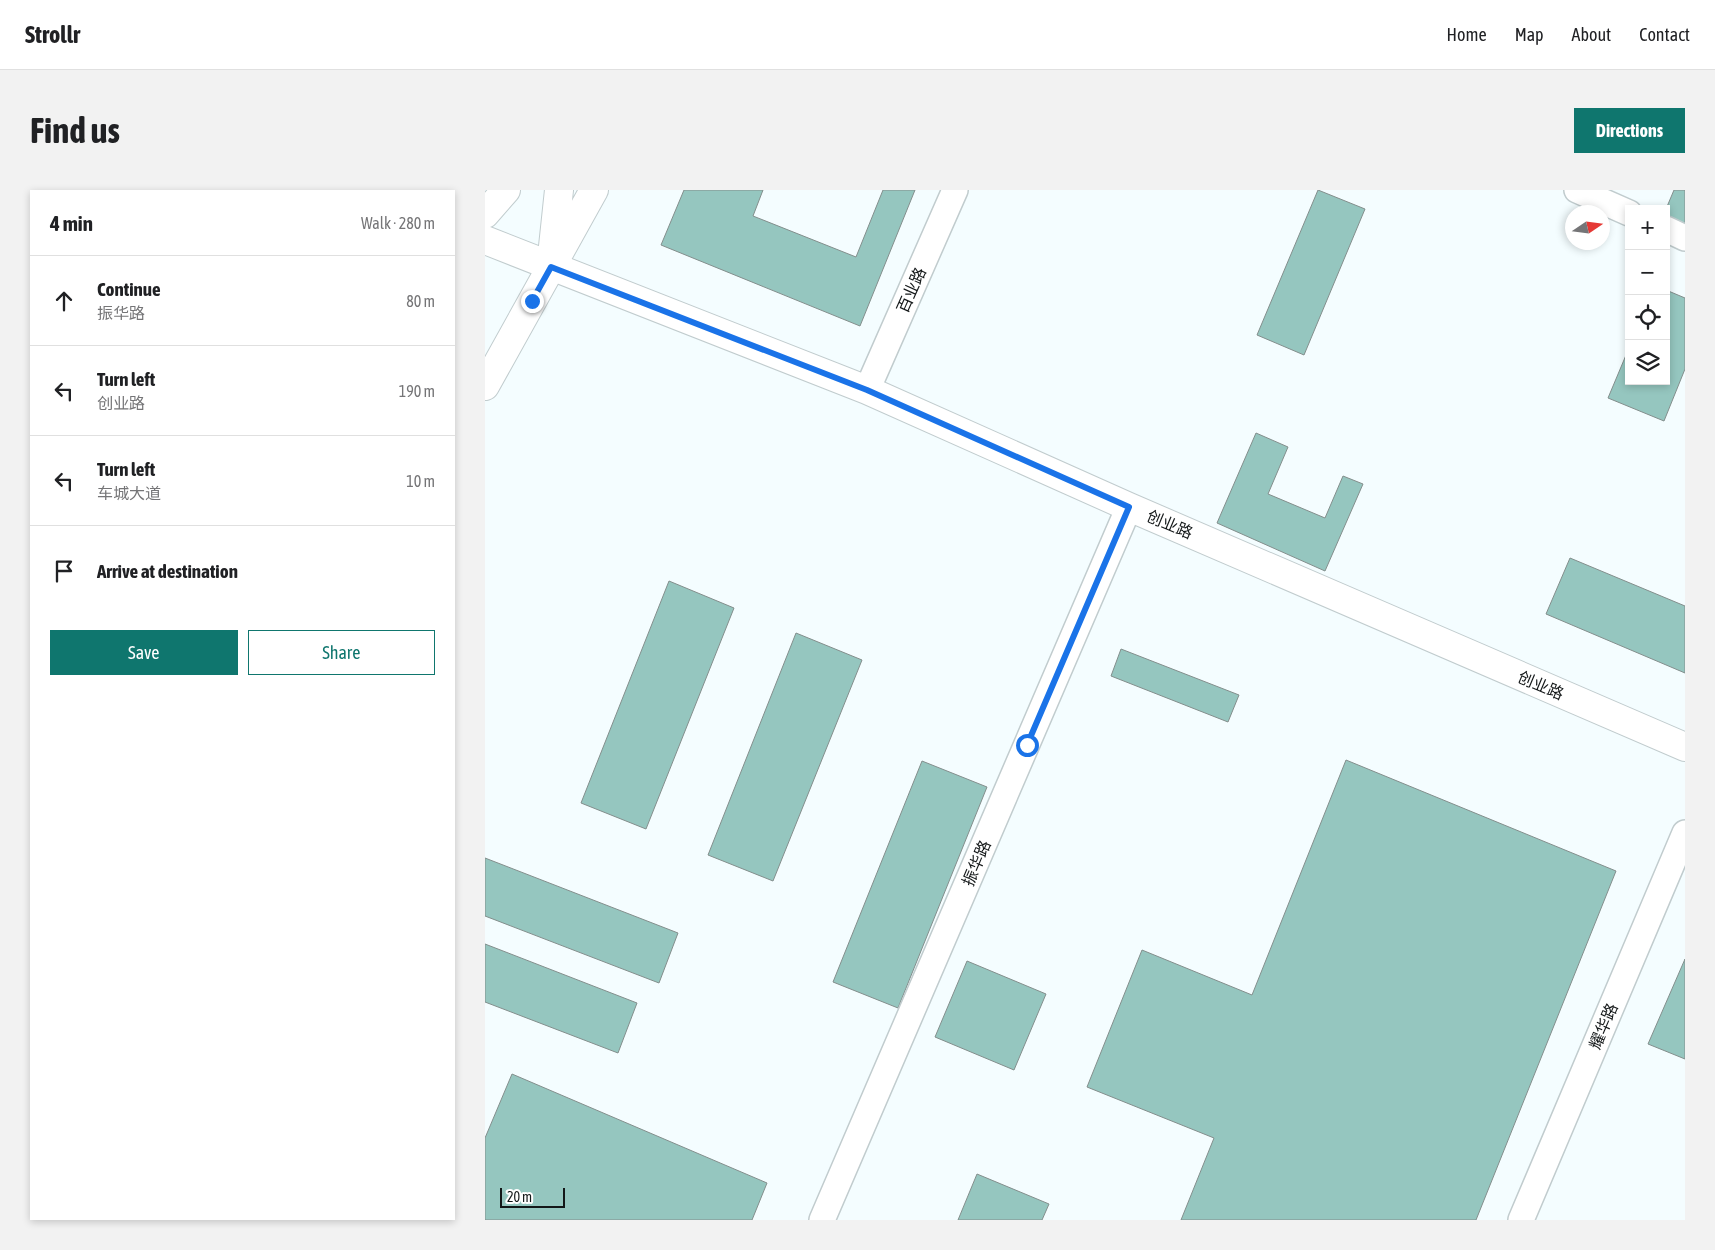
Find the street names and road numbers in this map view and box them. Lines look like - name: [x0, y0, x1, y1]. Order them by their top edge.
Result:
- street label: 百业路: [893, 264, 929, 316]
- street label: 创业路: [1144, 506, 1196, 542]
- street label: 创业路: [1515, 667, 1567, 703]
- street label: 振华路: [958, 837, 994, 889]
- street label: 耀华路: [1585, 1000, 1621, 1052]

